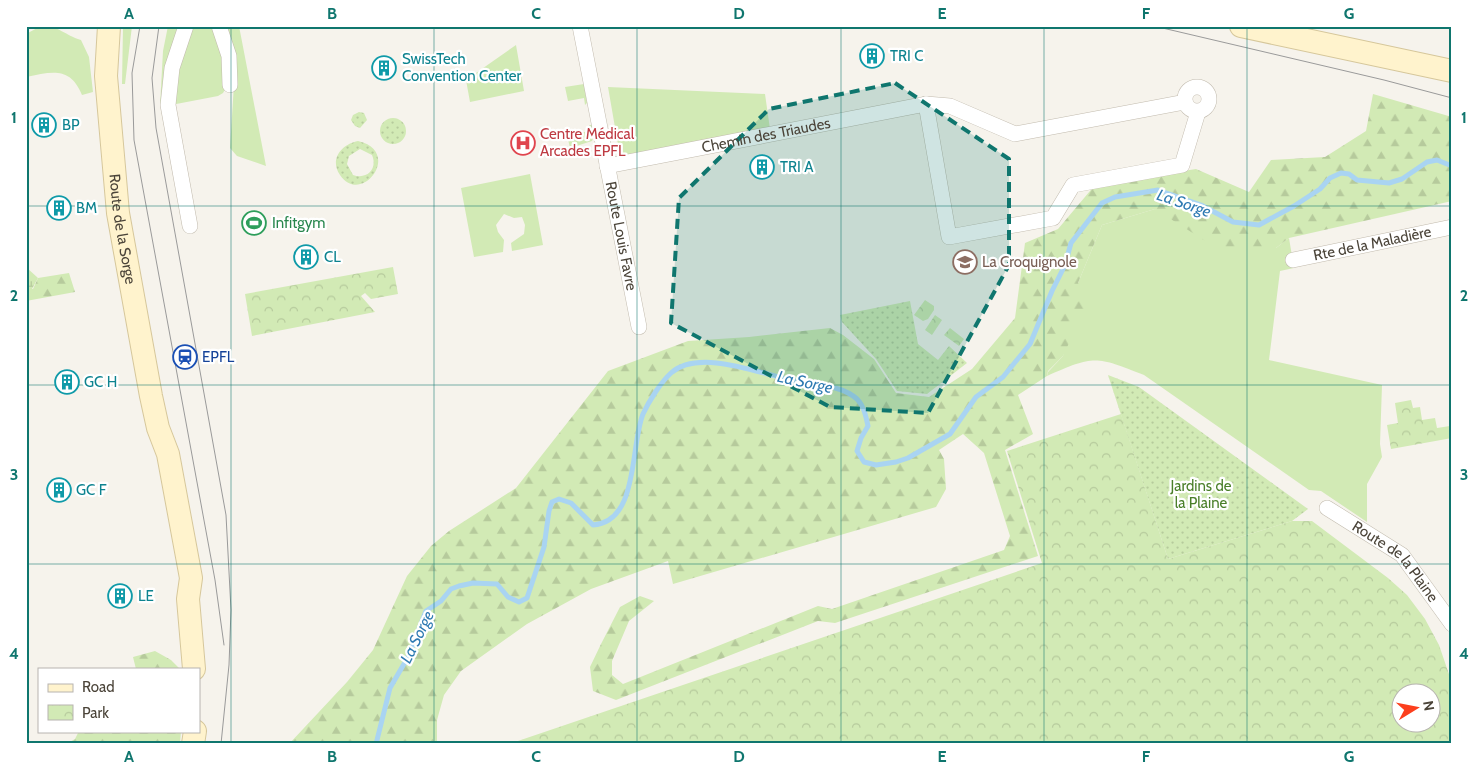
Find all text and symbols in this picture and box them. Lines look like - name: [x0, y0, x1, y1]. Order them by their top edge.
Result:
- text: A: [124, 4, 134, 23]
- text: B: [327, 4, 337, 23]
- text: C: [531, 4, 541, 23]
- text: D: [733, 4, 745, 23]
- text: E: [937, 4, 947, 23]
- text: F: [1142, 4, 1151, 23]
- text: G: [1344, 4, 1354, 23]
- building icon: TRI C: [859, 43, 885, 69]
- place label: TRI C: [890, 47, 923, 65]
- place label: SwissTech Convention Center: [402, 50, 522, 85]
- building icon: SwissTech Convention Center: [371, 55, 397, 81]
- text: 1: [11, 108, 17, 127]
- text: 1: [1461, 108, 1467, 127]
- building icon: BP: [31, 112, 57, 138]
- street label: Chemin des Triaudes: [700, 114, 832, 156]
- place label: BP: [62, 116, 80, 134]
- place label: Centre Médical Arcades EPFL: [540, 125, 635, 160]
- hospital icon: Centre Médical Arcades EPFL: [510, 130, 536, 156]
- building icon: TRI A: [749, 154, 775, 180]
- place label: TRI A: [780, 158, 814, 176]
- street label: Route de la Sorge: [106, 173, 140, 286]
- street label: Route Louis Favre: [602, 180, 641, 292]
- water label: La Sorge: [1155, 185, 1213, 221]
- building icon: BM: [46, 195, 72, 221]
- place label: BM: [76, 199, 97, 217]
- sports icon: Infitgym: [241, 210, 267, 236]
- place label: Infitgym: [272, 214, 325, 232]
- street label: Rte de la Maladière: [1312, 222, 1433, 265]
- building icon: CL: [293, 244, 319, 270]
- place label: CL: [324, 248, 341, 266]
- school or university icon: La Croquignole: [952, 249, 978, 275]
- place label: La Croquignole: [982, 253, 1077, 271]
- text: 2: [10, 286, 18, 305]
- text: 2: [1460, 286, 1468, 305]
- station icon: EPFL: [172, 344, 198, 370]
- place label: EPFL: [202, 348, 235, 366]
- water label: La Sorge: [776, 367, 834, 397]
- building icon: GC H: [54, 369, 80, 395]
- place label: GC H: [84, 373, 117, 391]
- text: 3: [10, 465, 18, 484]
- text: 3: [1460, 465, 1468, 484]
- building icon: GC F: [46, 477, 72, 503]
- park label: Jardins de la Plaine: [1170, 477, 1232, 512]
- place label: GC F: [76, 481, 107, 499]
- street label: Route de la Plaine: [1349, 517, 1442, 606]
- building icon: LE: [107, 583, 133, 609]
- place label: LE: [138, 587, 154, 605]
- water label: La Sorge: [396, 608, 438, 666]
- text: 4: [9, 644, 19, 663]
- text: 4: [1459, 644, 1469, 663]
- legend: [38, 668, 200, 732]
- text: Road: [82, 678, 115, 696]
- north arrow: [1390, 682, 1440, 732]
- text: N: [1419, 699, 1439, 712]
- text: Park: [82, 704, 109, 722]
- text: A: [124, 747, 134, 766]
- text: B: [327, 747, 337, 766]
- text: C: [531, 747, 541, 766]
- text: D: [733, 747, 745, 766]
- text: E: [937, 747, 947, 766]
- text: F: [1142, 747, 1151, 766]
- text: G: [1344, 747, 1354, 766]

